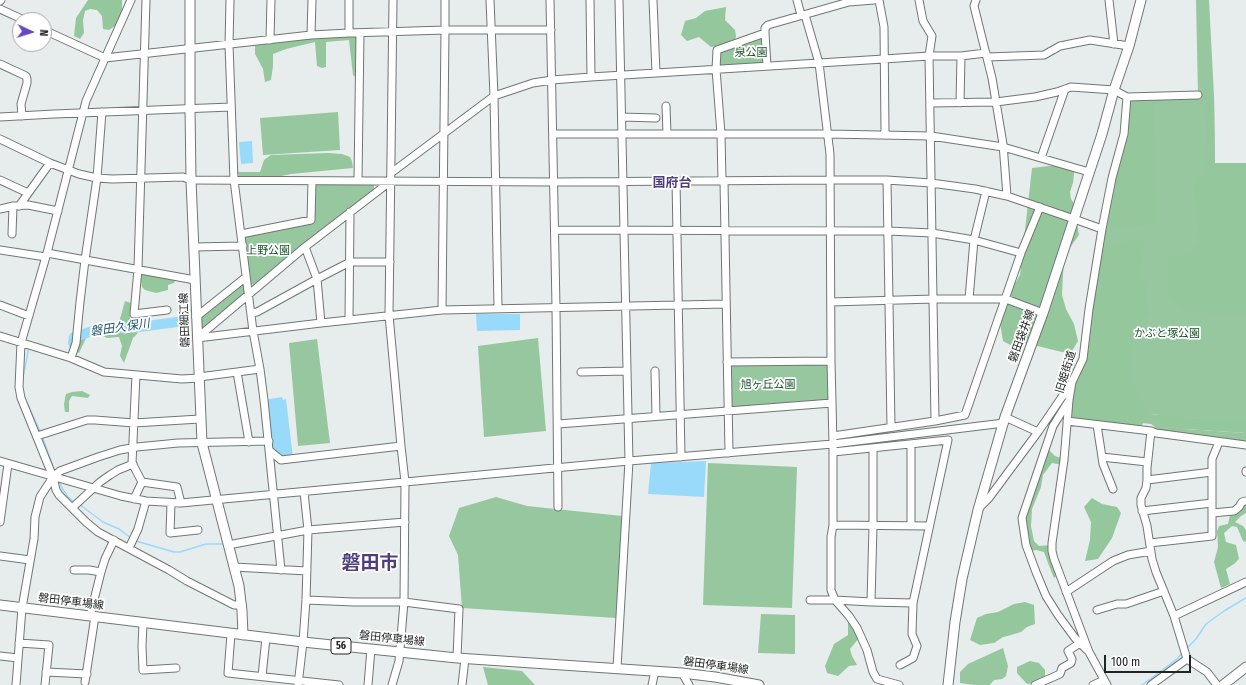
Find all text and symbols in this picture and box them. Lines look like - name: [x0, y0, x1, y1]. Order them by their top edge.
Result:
- north arrow: [12, 12, 52, 52]
- text: N: [37, 29, 50, 37]
- park label: 泉公園: [735, 46, 767, 60]
- district label: 国府台: [653, 175, 691, 191]
- park label: 上野公園: [246, 244, 290, 258]
- street label: 磐田細江線: [177, 292, 193, 348]
- street label: 磐田袋井線: [1006, 308, 1038, 364]
- water label: 磐田久保川: [89, 317, 151, 339]
- park label: かぶと塚公園: [1134, 327, 1200, 341]
- street label: 旧姫街道: [1053, 349, 1079, 395]
- park label: 旭ヶ丘公園: [741, 378, 795, 392]
- district label: 磐田市: [342, 553, 398, 575]
- street label: 磐田停車場線: [37, 591, 105, 613]
- street label: 磐田停車場線: [358, 629, 426, 649]
- road number: 56: [331, 638, 351, 654]
- scale bar: [1106, 647, 1193, 673]
- street label: 磐田停車場線: [682, 655, 750, 677]
- text: 100 m: [1111, 655, 1140, 669]

